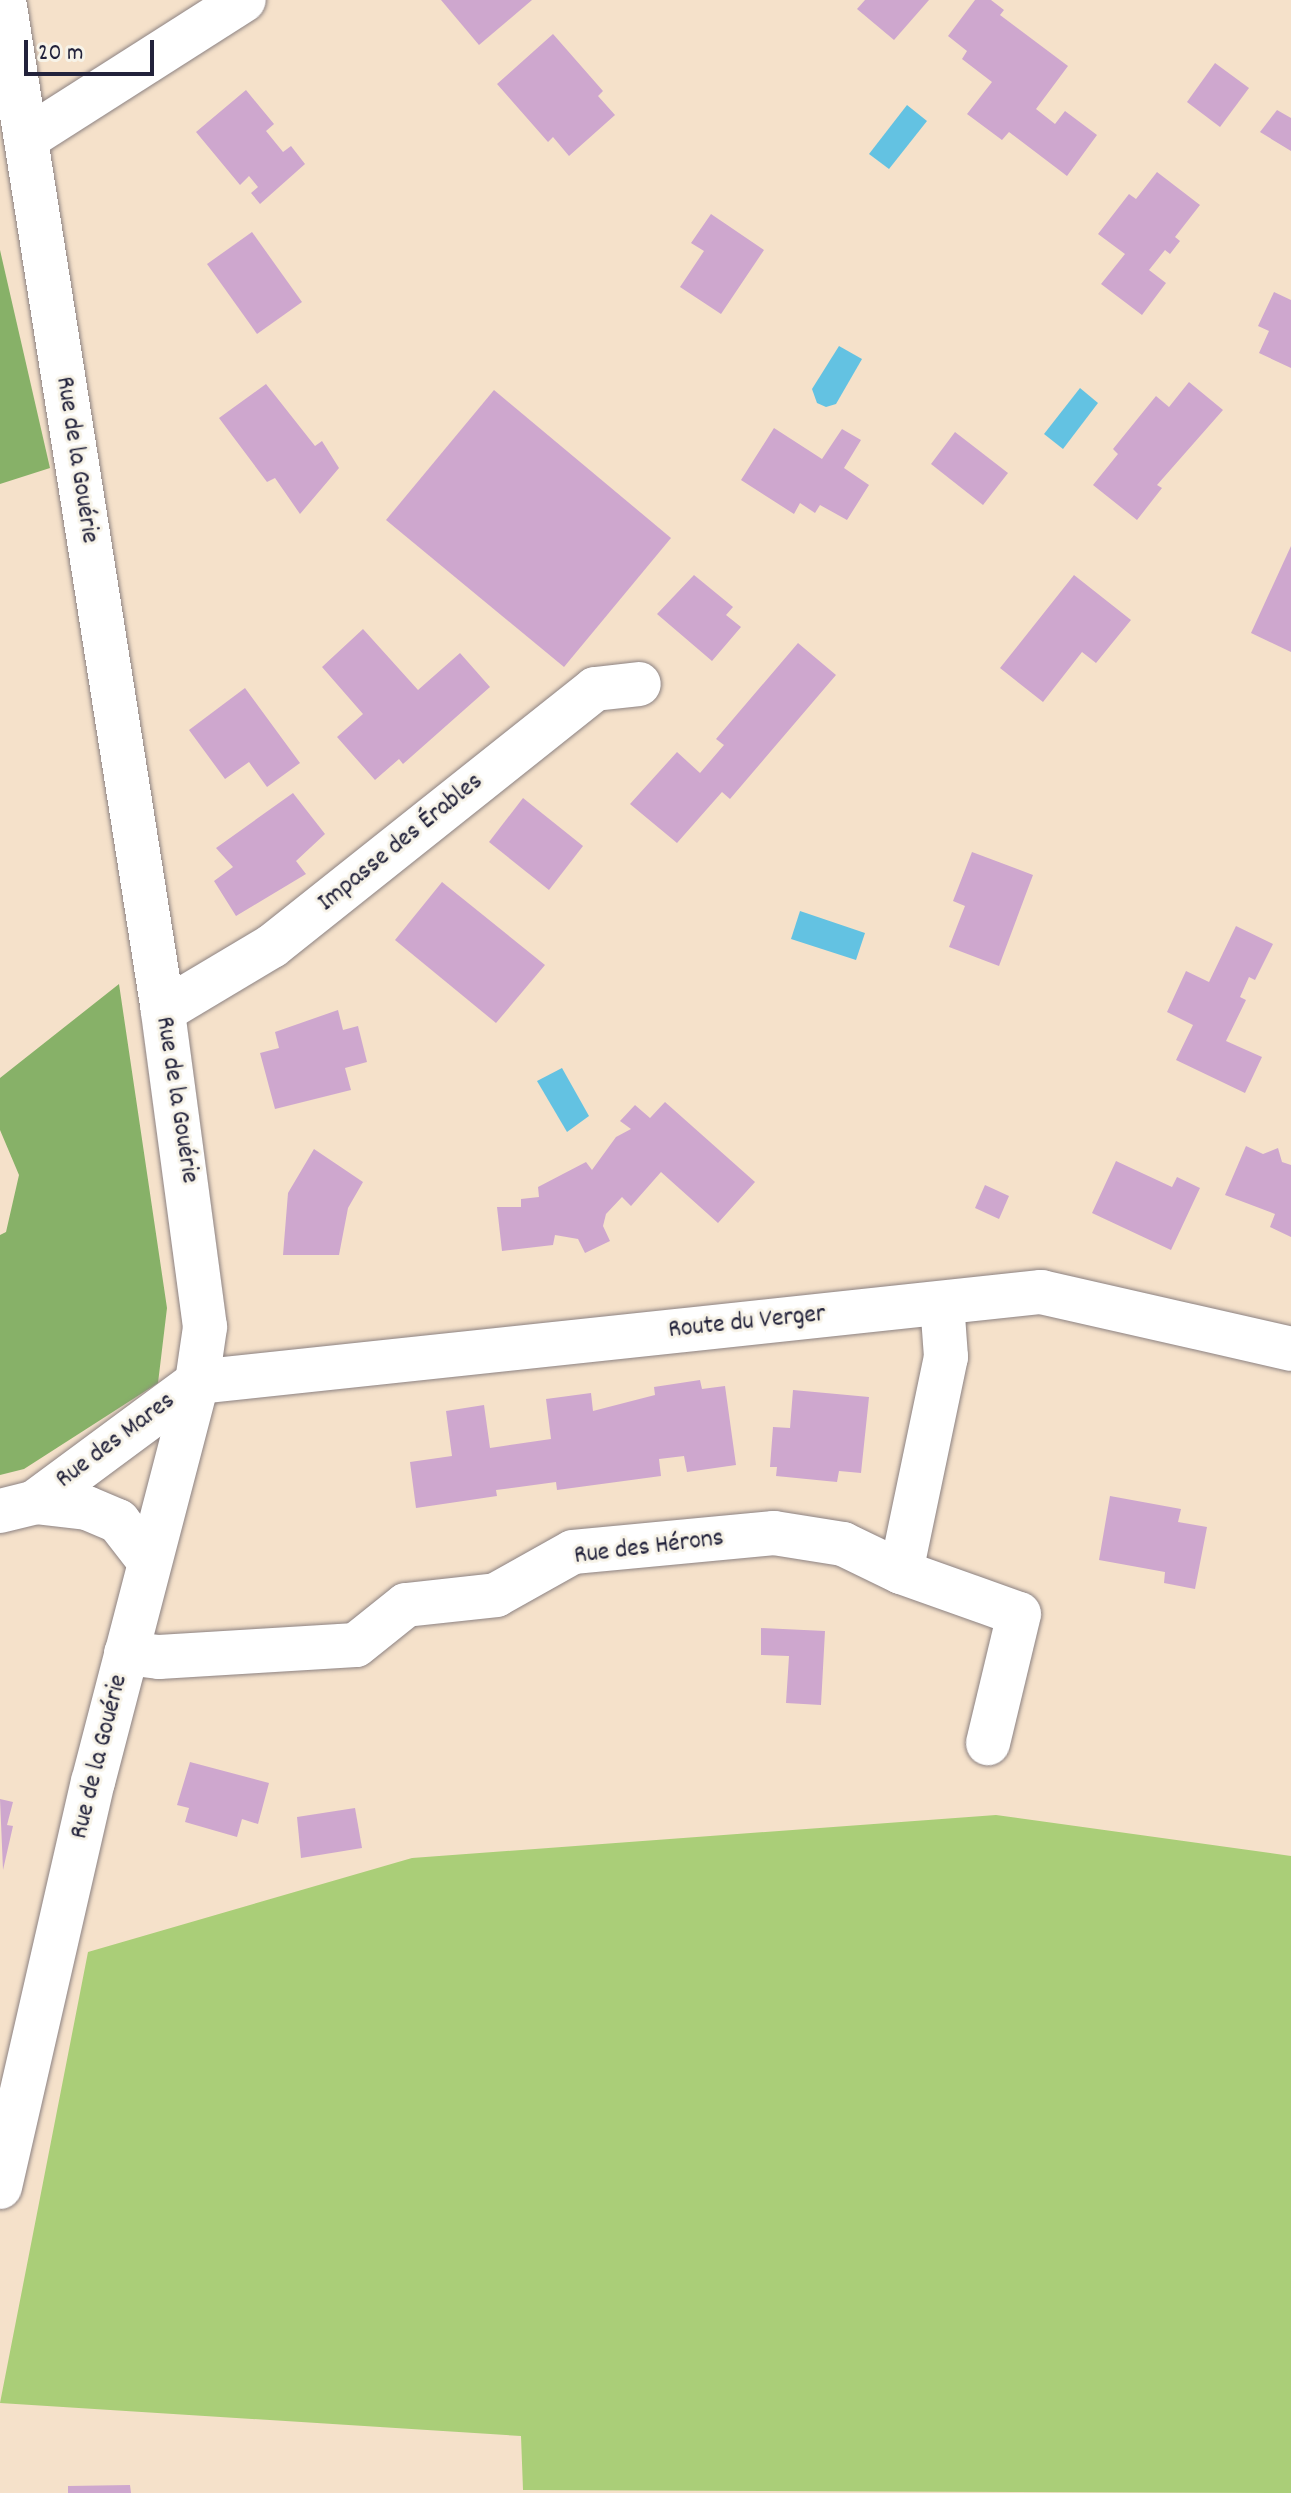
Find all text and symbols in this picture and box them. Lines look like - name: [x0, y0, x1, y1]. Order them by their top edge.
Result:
- scale bar: [28, 24, 158, 74]
- text: 20 m: [38, 37, 84, 71]
- street label: Rue de la Gouérie: [47, 375, 105, 545]
- street label: Impasse des Érables: [312, 767, 490, 919]
- street label: Rue de la Gouérie: [147, 1015, 205, 1185]
- street label: Route du Verger: [667, 1299, 827, 1347]
- street label: Rue des Mares: [50, 1386, 182, 1496]
- street label: Rue des Hérons: [572, 1523, 726, 1573]
- street label: Rue de la Gouérie: [65, 1672, 135, 1842]

